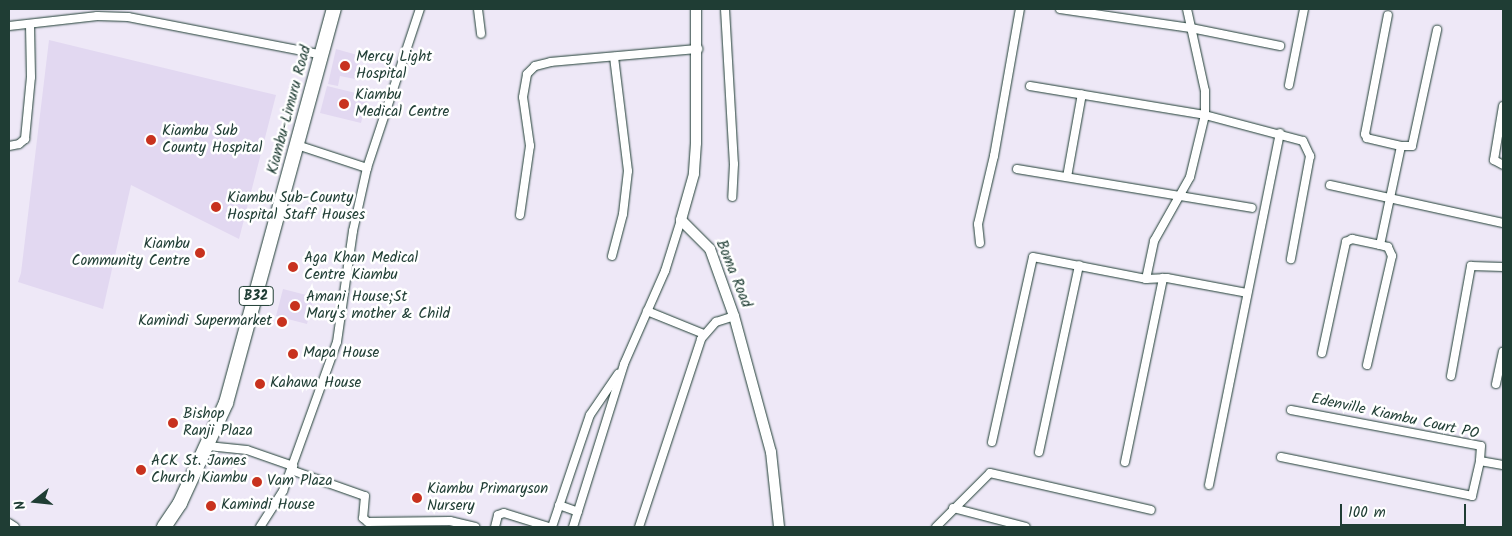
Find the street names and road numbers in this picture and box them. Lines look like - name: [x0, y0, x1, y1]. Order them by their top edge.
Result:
- street label: Kiambu-Limuru Road: [264, 44, 316, 176]
- street label: Boma Road: [711, 238, 755, 310]
- road number: B32: [238, 284, 274, 308]
- street label: Edenville Kiambu Court PO: [1310, 390, 1480, 444]

